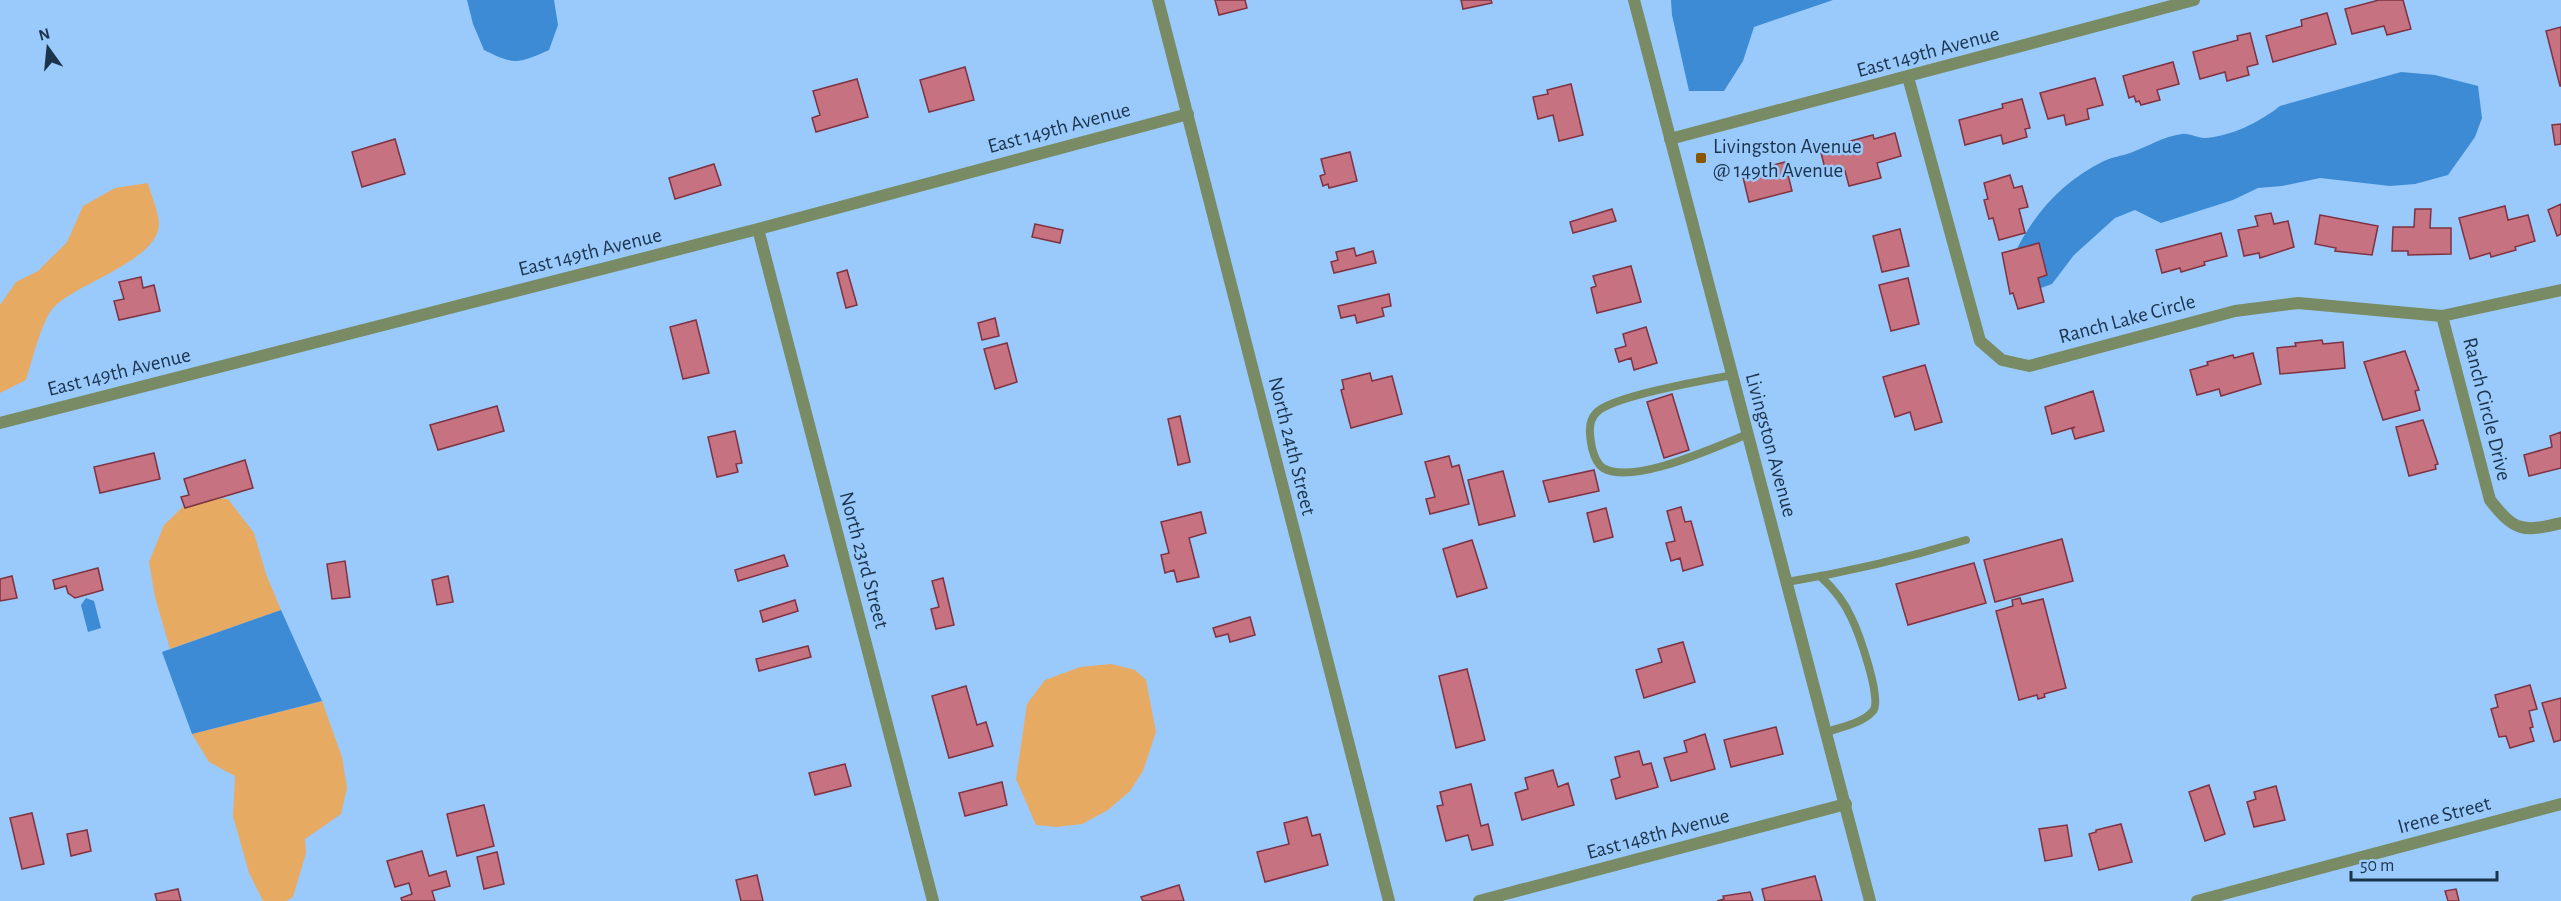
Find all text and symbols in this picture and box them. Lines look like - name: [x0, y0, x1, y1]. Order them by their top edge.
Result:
- north arrow: [18, 18, 78, 78]
- street label: East 149th Avenue: [1854, 23, 2002, 81]
- text: N: [37, 25, 52, 44]
- street label: East 149th Avenue: [985, 99, 1133, 157]
- place label: Livingston Avenue @ 149th Avenue: [1713, 136, 1862, 181]
- marker: Livingston Avenue @ 149th Avenue: [1694, 151, 1708, 165]
- street label: East 149th Avenue: [516, 224, 664, 280]
- street label: Ranch Lake Circle: [2056, 291, 2198, 347]
- street label: Ranch Circle Drive: [2459, 335, 2515, 483]
- street label: East 149th Avenue: [45, 344, 193, 400]
- street label: Livingston Avenue: [1742, 371, 1800, 519]
- street label: North 24th Street: [1265, 375, 1319, 518]
- street label: North 23rd Street: [836, 489, 892, 631]
- street label: Irene Street: [2395, 792, 2493, 837]
- street label: East 148th Avenue: [1584, 805, 1732, 863]
- scale bar: [2351, 844, 2496, 882]
- text: 50 m: [2360, 857, 2394, 875]

